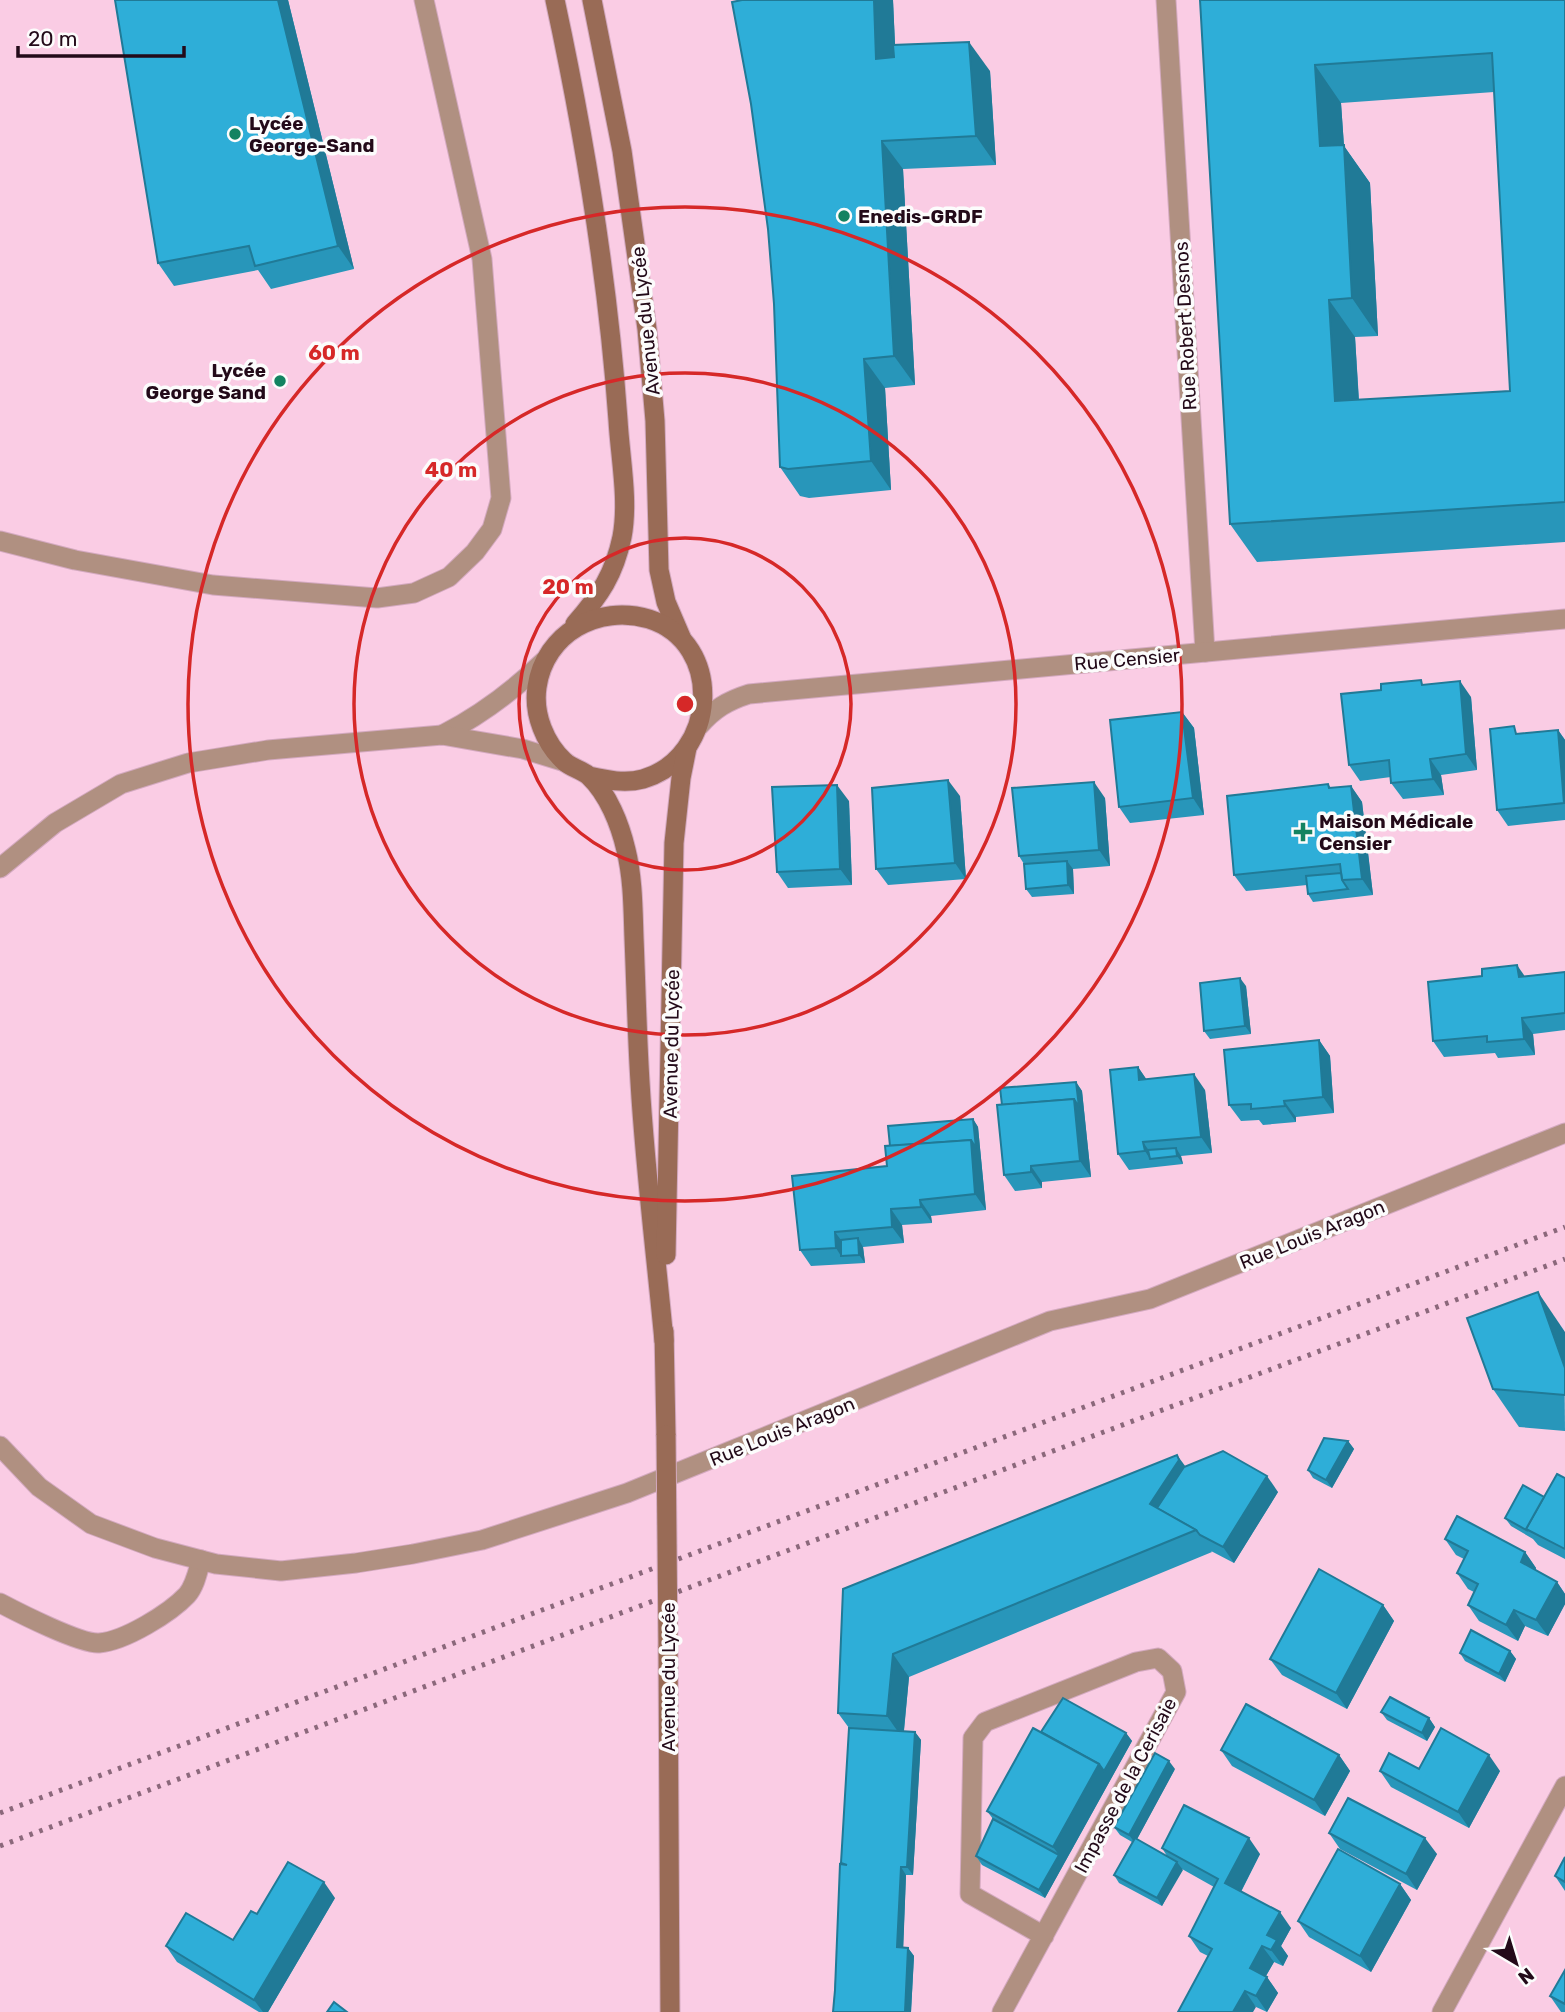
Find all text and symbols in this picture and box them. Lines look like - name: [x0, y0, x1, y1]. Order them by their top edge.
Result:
- scale bar: [18, 14, 184, 58]
- text: 20 m: [28, 26, 77, 51]
- place label: Lycée George-Sand: [249, 112, 374, 157]
- marker: Lycée George-Sand: [227, 126, 243, 142]
- place label: Enedis-GRDF: [858, 205, 983, 228]
- marker: Enedis-GRDF: [836, 208, 852, 224]
- street label: Rue Robert Desnos: [1170, 241, 1201, 411]
- street label: Avenue du Lycée: [626, 245, 665, 396]
- text: 60 m: [308, 340, 360, 365]
- place label: Lycée George Sand: [145, 359, 266, 404]
- marker: Lycée George Sand: [272, 373, 288, 389]
- text: 40 m: [425, 457, 477, 482]
- text: 20 m: [542, 574, 594, 599]
- street label: Rue Censier: [1073, 643, 1182, 676]
- centre of rings: [673, 692, 697, 716]
- place label: Maison Médicale Censier: [1319, 810, 1473, 855]
- marker: Maison Médicale Censier: [1293, 822, 1313, 842]
- street label: Avenue du Lycée: [659, 969, 684, 1119]
- street label: Rue Louis Aragon: [1236, 1195, 1388, 1274]
- street label: Rue Louis Aragon: [706, 1392, 858, 1471]
- street label: Avenue du Lycée: [657, 1602, 680, 1752]
- street label: Impasse de la Cerisaie: [1069, 1694, 1181, 1877]
- north arrow: [1481, 1928, 1551, 1998]
- text: N: [1514, 1963, 1539, 1989]

